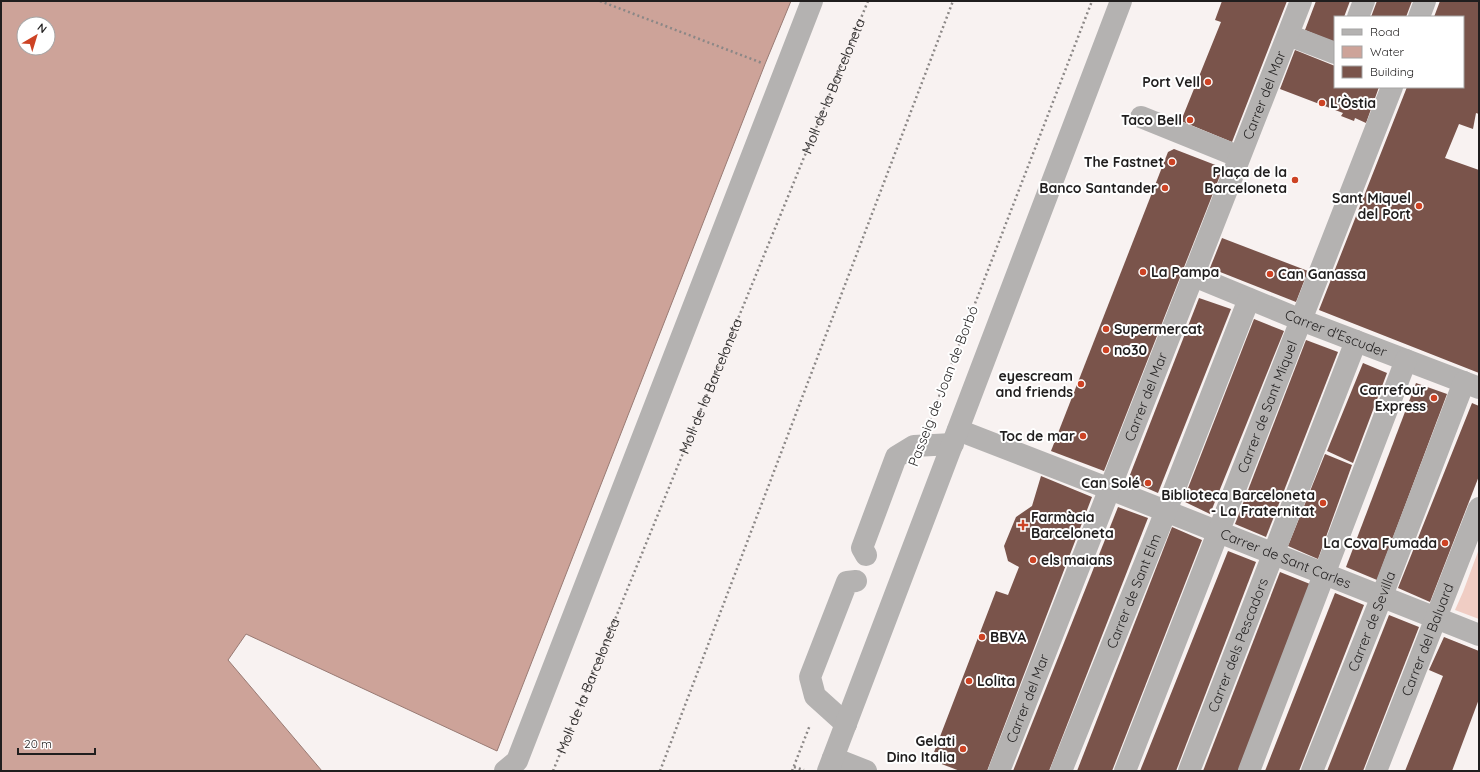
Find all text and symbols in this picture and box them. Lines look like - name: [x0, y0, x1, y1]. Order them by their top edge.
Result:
- north arrow: [16, 16, 56, 56]
- street label: Moll de la Barceloneta: [797, 16, 869, 157]
- legend: [1334, 16, 1464, 88]
- text: N: [35, 20, 50, 36]
- text: Road: [1370, 24, 1400, 39]
- text: Water: [1370, 44, 1405, 59]
- street label: Carrer del Mar: [1239, 47, 1290, 142]
- text: Building: [1370, 64, 1414, 79]
- place label: Port Vell: [1142, 73, 1200, 91]
- marker: Port Vell: [1203, 77, 1213, 87]
- place label: L'Òstia: [1330, 94, 1376, 112]
- marker: L'Òstia: [1317, 98, 1327, 108]
- place label: Taco Bell: [1121, 111, 1182, 129]
- marker: Taco Bell: [1185, 115, 1195, 125]
- place label: The Fastnet: [1084, 153, 1164, 171]
- marker: The Fastnet: [1167, 157, 1177, 167]
- place label: Plaça de la Barceloneta: [1204, 163, 1287, 197]
- marker: Plaça de la Barceloneta: [1290, 175, 1300, 185]
- place label: Banco Santander: [1039, 179, 1157, 197]
- marker: Banco Santander: [1160, 183, 1170, 193]
- place label: Sant Miquel del Port: [1332, 189, 1411, 223]
- marker: Sant Miquel del Port: [1414, 201, 1424, 211]
- place label: La Pampa: [1151, 263, 1219, 281]
- place label: Can Ganassa: [1278, 265, 1366, 283]
- marker: La Pampa: [1138, 267, 1148, 277]
- marker: Can Ganassa: [1265, 269, 1275, 279]
- street label: Passeig de Joan de Borbó: [904, 303, 982, 469]
- street label: Carrer d'Escuder: [1282, 305, 1390, 361]
- street label: Moll de la Barceloneta: [675, 316, 746, 456]
- place label: Supermercat: [1114, 320, 1203, 338]
- marker: Supermercat: [1101, 324, 1111, 334]
- street label: Carrer de Sant Miquel: [1233, 338, 1301, 476]
- place label: no30: [1114, 341, 1148, 359]
- marker: no30: [1101, 345, 1111, 355]
- street label: Carrer del Mar: [1120, 349, 1172, 444]
- place label: eyescream and friends: [996, 367, 1073, 401]
- marker: eyescream and friends: [1076, 379, 1086, 389]
- place label: Carrefour Express: [1360, 381, 1426, 415]
- marker: Carrefour Express: [1429, 393, 1439, 403]
- place label: Toc de mar: [999, 427, 1075, 445]
- marker: Toc de mar: [1078, 431, 1088, 441]
- place label: Can Solé: [1081, 474, 1140, 492]
- marker: Can Solé: [1143, 478, 1153, 488]
- place label: Biblioteca Barceloneta - La Fraternitat: [1161, 486, 1315, 520]
- marker: Biblioteca Barceloneta - La Fraternitat: [1318, 498, 1328, 508]
- place label: Farmàcia Barceloneta: [1031, 508, 1114, 542]
- marker: Farmàcia Barceloneta: [1018, 520, 1028, 530]
- street label: Carrer de Sant Carles: [1218, 525, 1354, 592]
- street label: Carrer de Sant Elm: [1102, 531, 1165, 651]
- place label: La Cova Fumada: [1323, 534, 1437, 552]
- marker: La Cova Fumada: [1440, 538, 1450, 548]
- place label: els maians: [1041, 551, 1113, 569]
- marker: els maians: [1028, 555, 1038, 565]
- street label: Carrer de Sevilla: [1344, 569, 1400, 674]
- street label: Carrer dels Pescadors: [1204, 575, 1272, 715]
- street label: Carrer del Baluard: [1397, 581, 1458, 699]
- street label: Moll de la Barceloneta: [552, 615, 624, 756]
- place label: BBVA: [990, 628, 1026, 646]
- marker: BBVA: [977, 632, 987, 642]
- street label: Carrer del Mar: [1002, 651, 1053, 746]
- place label: Lolita: [977, 672, 1015, 690]
- marker: Lolita: [964, 676, 974, 686]
- scale bar: [18, 730, 95, 756]
- place label: Gelati Dino Italia: [886, 732, 955, 766]
- text: 20 m: [24, 736, 52, 751]
- marker: Gelati Dino Italia: [958, 744, 968, 754]

